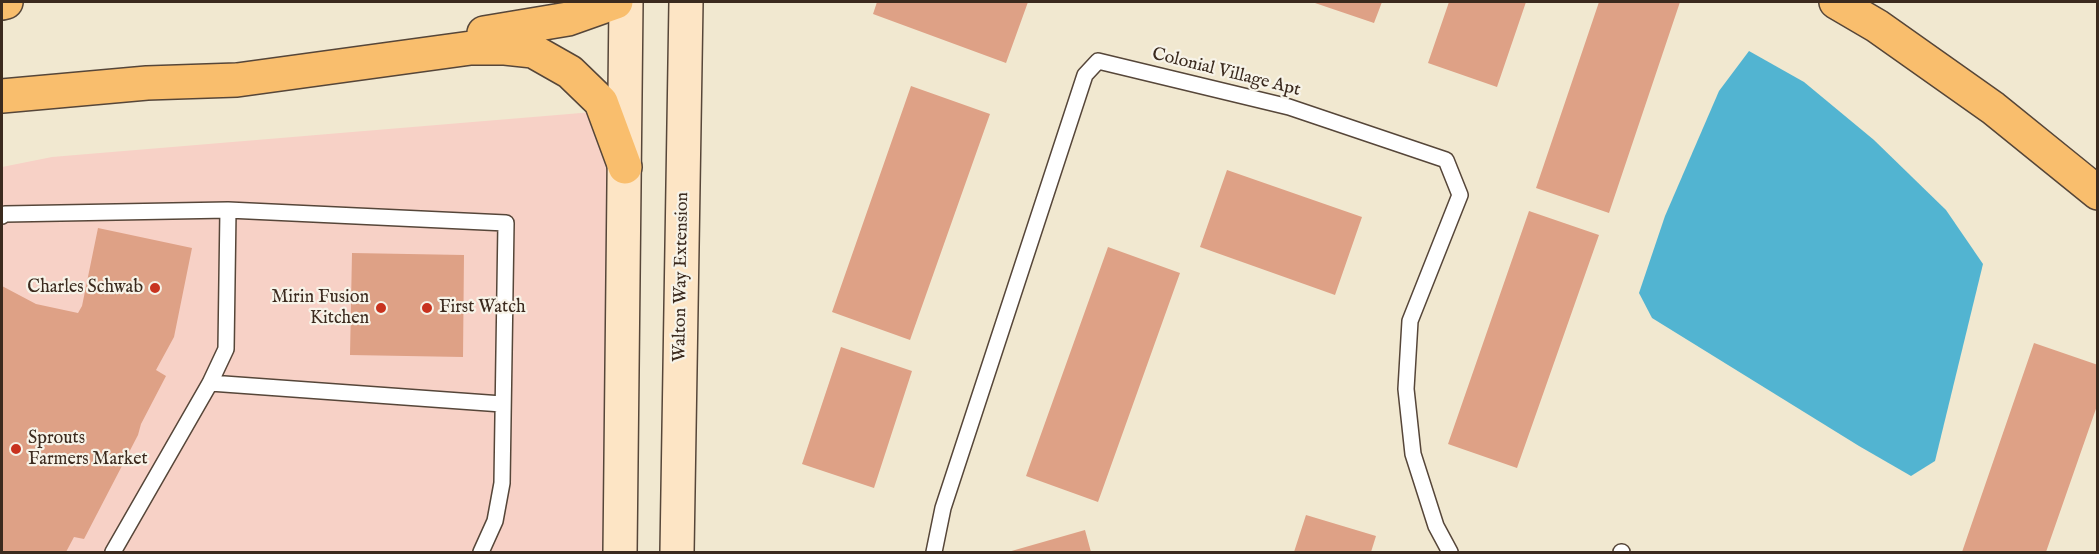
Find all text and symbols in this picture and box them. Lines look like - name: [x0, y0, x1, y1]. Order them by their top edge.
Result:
- street label: Colonial Village Apt: [1150, 44, 1302, 102]
- street label: Walton Way Extension: [670, 192, 694, 362]
- place label: Charles Schwab: [27, 277, 143, 299]
- marker: Charles Schwab: [148, 281, 162, 295]
- place label: Mirin Fusion Kitchen: [271, 287, 369, 330]
- place label: First Watch: [439, 297, 526, 319]
- marker: Mirin Fusion Kitchen: [374, 301, 388, 315]
- marker: First Watch: [420, 301, 434, 315]
- place label: Sprouts Farmers Market: [28, 428, 148, 470]
- marker: Sprouts Farmers Market: [9, 442, 23, 456]

